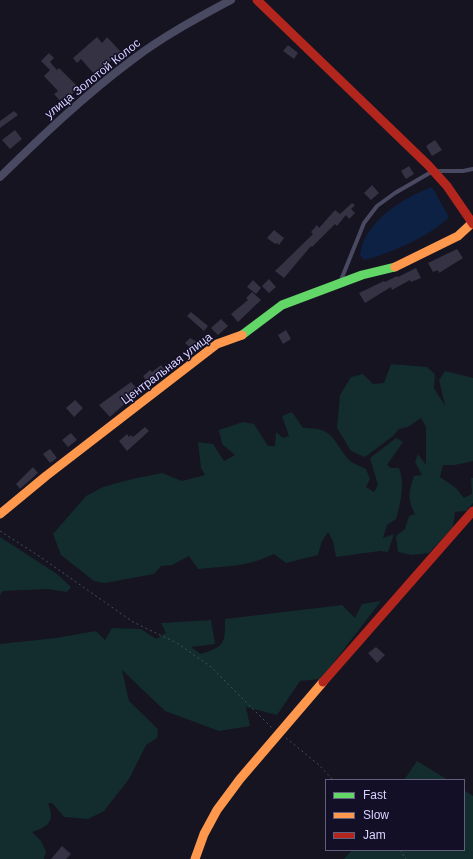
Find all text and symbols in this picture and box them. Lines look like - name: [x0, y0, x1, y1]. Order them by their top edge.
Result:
- street label: улица Золотой Колос: [42, 36, 144, 122]
- street label: Центральная улица: [119, 330, 215, 408]
- legend: [325, 779, 465, 851]
- text: Fast: [363, 788, 386, 802]
- text: Slow: [363, 808, 389, 822]
- text: Jam: [363, 828, 386, 842]

